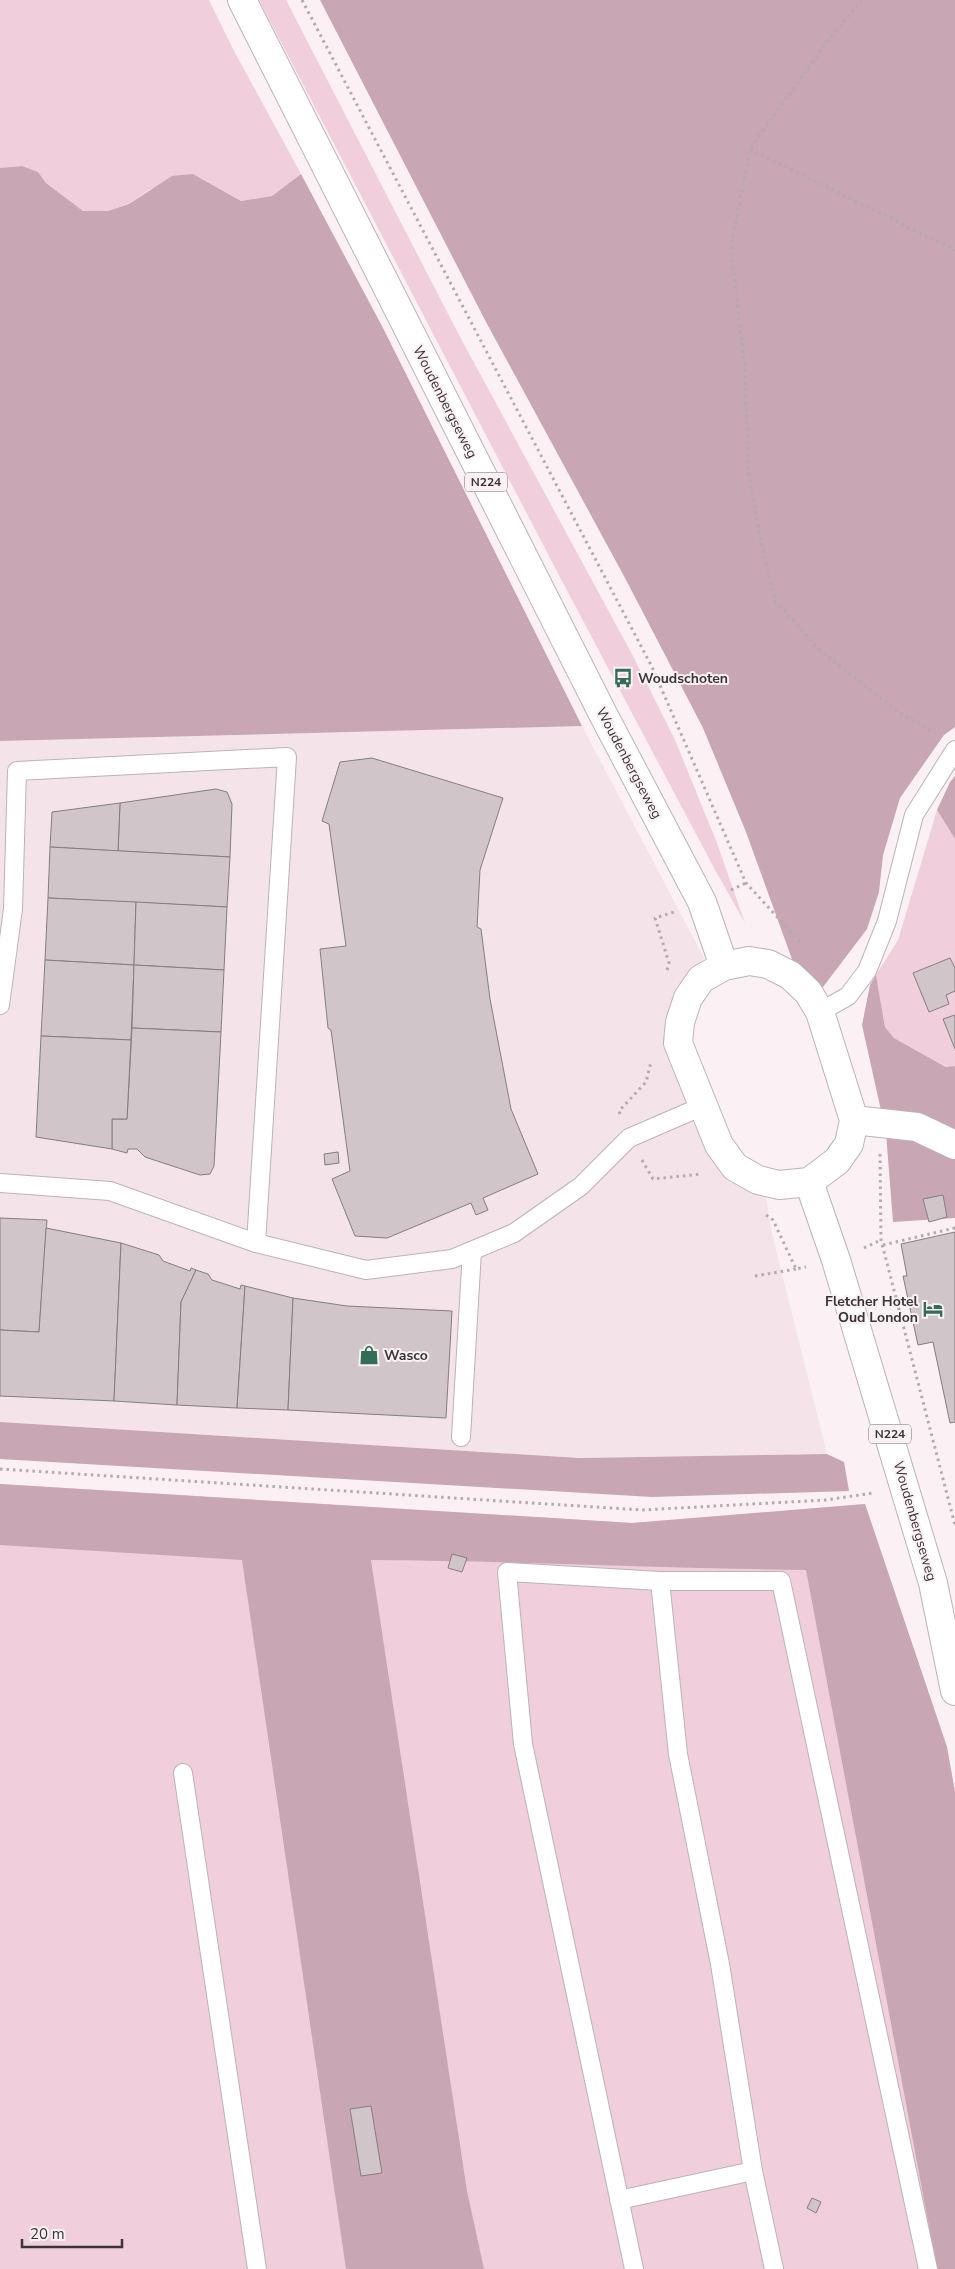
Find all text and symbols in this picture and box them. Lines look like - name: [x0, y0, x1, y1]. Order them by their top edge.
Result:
- street label: Woudenbergseweg: [408, 342, 482, 462]
- road number: N224: [465, 472, 507, 492]
- bus stop icon: Woudschoten: [612, 667, 634, 689]
- place label: Woudschoten: [638, 669, 728, 688]
- street label: Woudenbergseweg: [592, 704, 666, 822]
- place label: Fletcher Hotel Oud London: [825, 1292, 919, 1327]
- hotel icon: Fletcher Hotel Oud London: [922, 1298, 944, 1320]
- shop icon: Wasco: [358, 1344, 380, 1366]
- place label: Wasco: [384, 1346, 428, 1365]
- road number: N224: [869, 1425, 911, 1444]
- street label: Woudenbergseweg: [889, 1459, 941, 1583]
- scale bar: [22, 2216, 122, 2248]
- text: 20 m: [30, 2224, 65, 2244]

